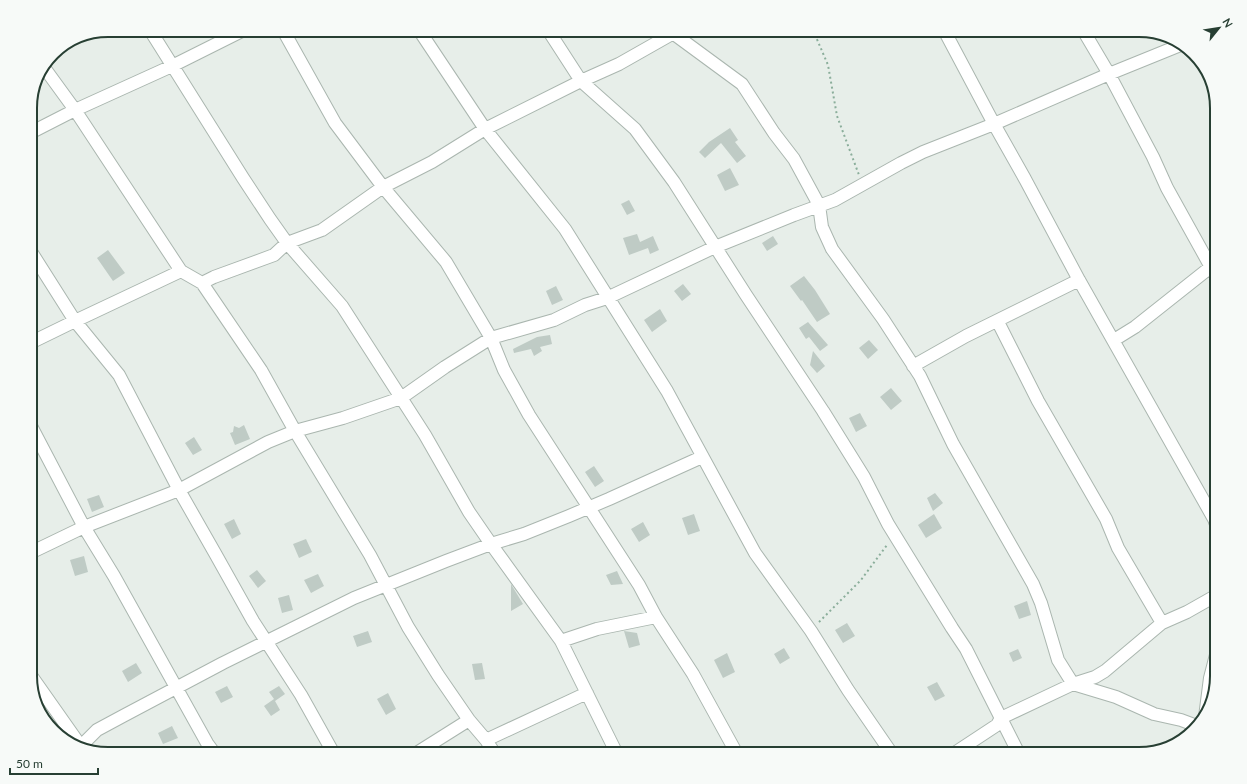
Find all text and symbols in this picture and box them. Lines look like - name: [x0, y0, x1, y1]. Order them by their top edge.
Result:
- north arrow: [1199, 8, 1239, 48]
- text: N: [1220, 16, 1236, 30]
- scale bar: [10, 750, 98, 776]
- text: 50 m: [16, 756, 43, 771]

